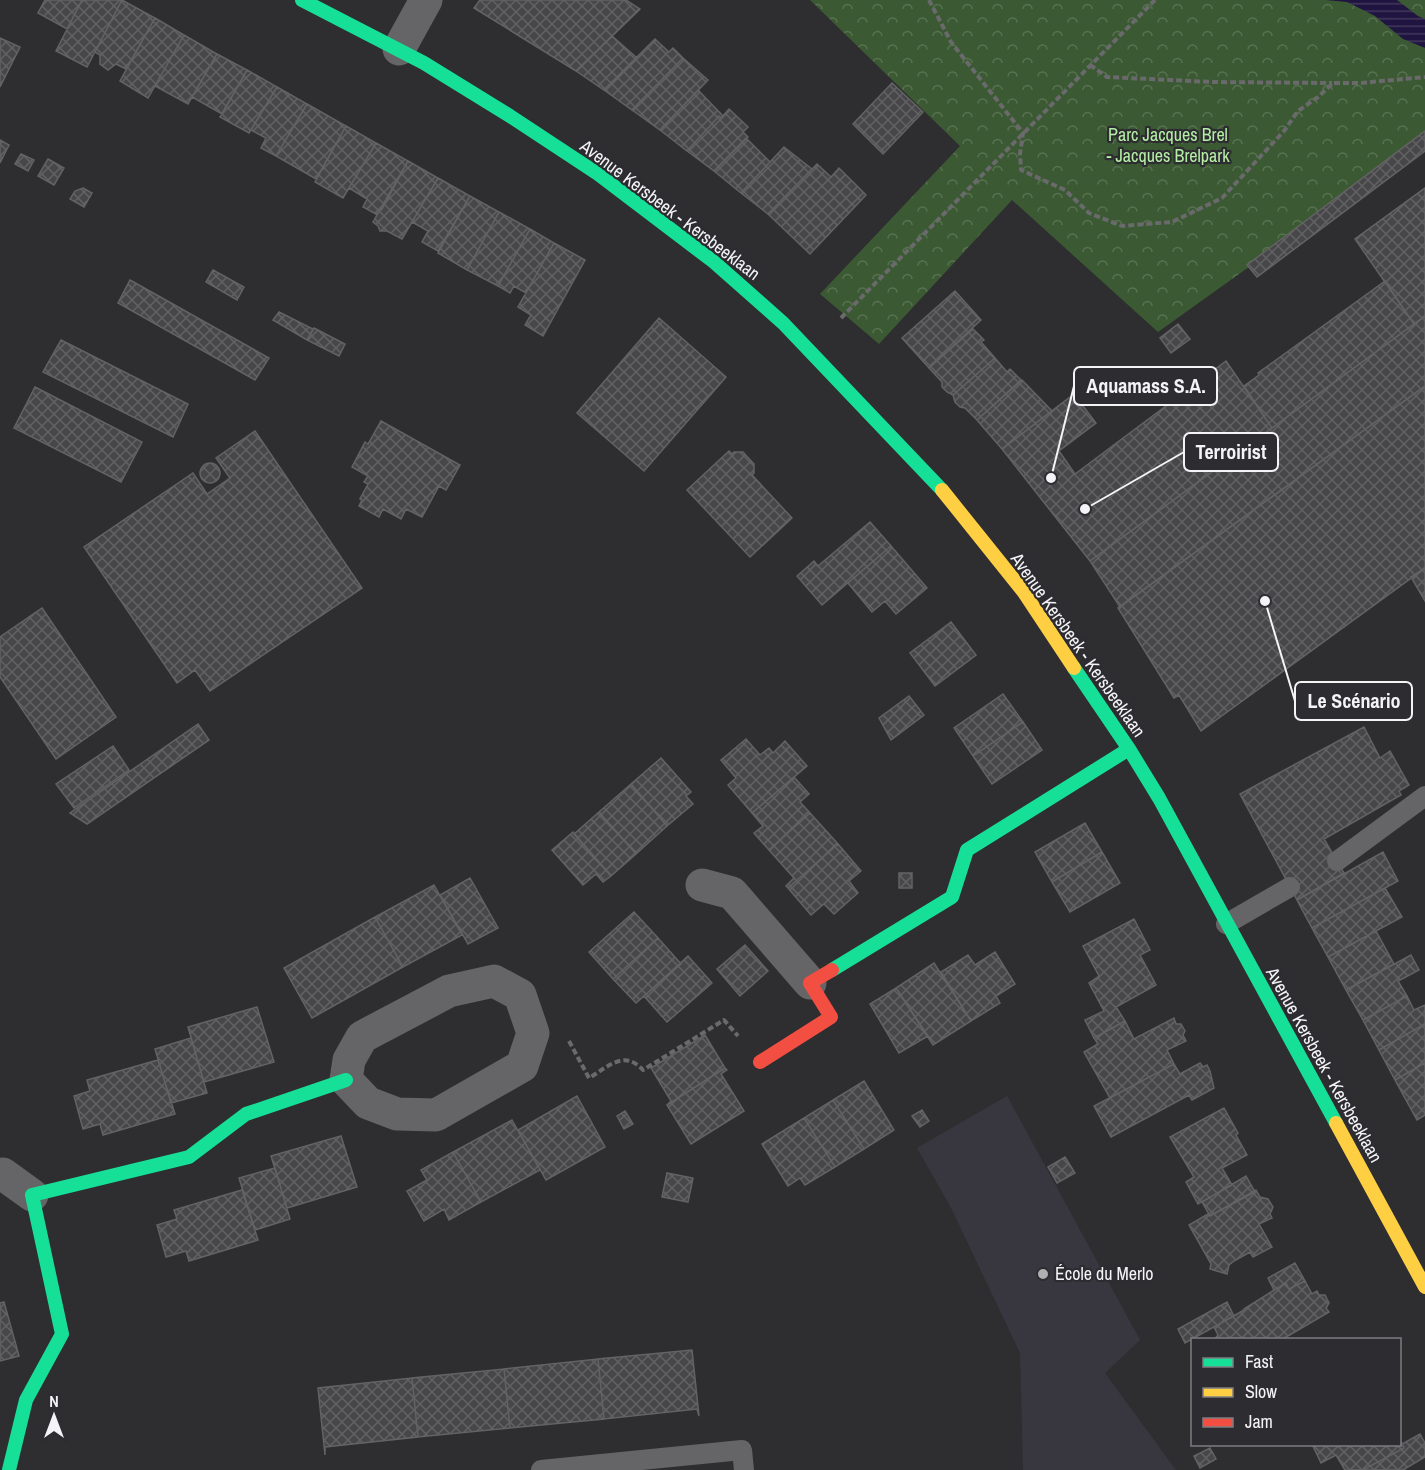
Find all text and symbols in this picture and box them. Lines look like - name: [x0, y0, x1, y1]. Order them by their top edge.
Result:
- park label: Parc Jacques Brel - Jacques Brelpark: [1106, 122, 1230, 168]
- street label: Avenue Kersbeek - Kersbeeklaan: [574, 133, 766, 286]
- callout: Aquamass S.A.: [1074, 367, 1217, 405]
- text: Aquamass S.A.: [1086, 372, 1206, 399]
- callout: Terroirist: [1184, 433, 1278, 471]
- text: Terroirist: [1196, 438, 1267, 465]
- street label: Avenue Kersbeek - Kersbeeklaan: [1005, 547, 1152, 742]
- callout: Le Scénario: [1295, 682, 1412, 720]
- text: Le Scénario: [1308, 687, 1400, 714]
- street label: Avenue Kersbeek - Kersbeeklaan: [1260, 962, 1389, 1167]
- place label: École du Merlo: [1055, 1261, 1153, 1286]
- marker: École du Merlo: [1036, 1267, 1050, 1281]
- legend: [1191, 1338, 1401, 1446]
- text: Fast: [1245, 1349, 1273, 1374]
- text: Slow: [1245, 1379, 1277, 1404]
- north arrow: [24, 1386, 84, 1446]
- text: N: [49, 1390, 59, 1412]
- text: Jam: [1245, 1409, 1273, 1434]

